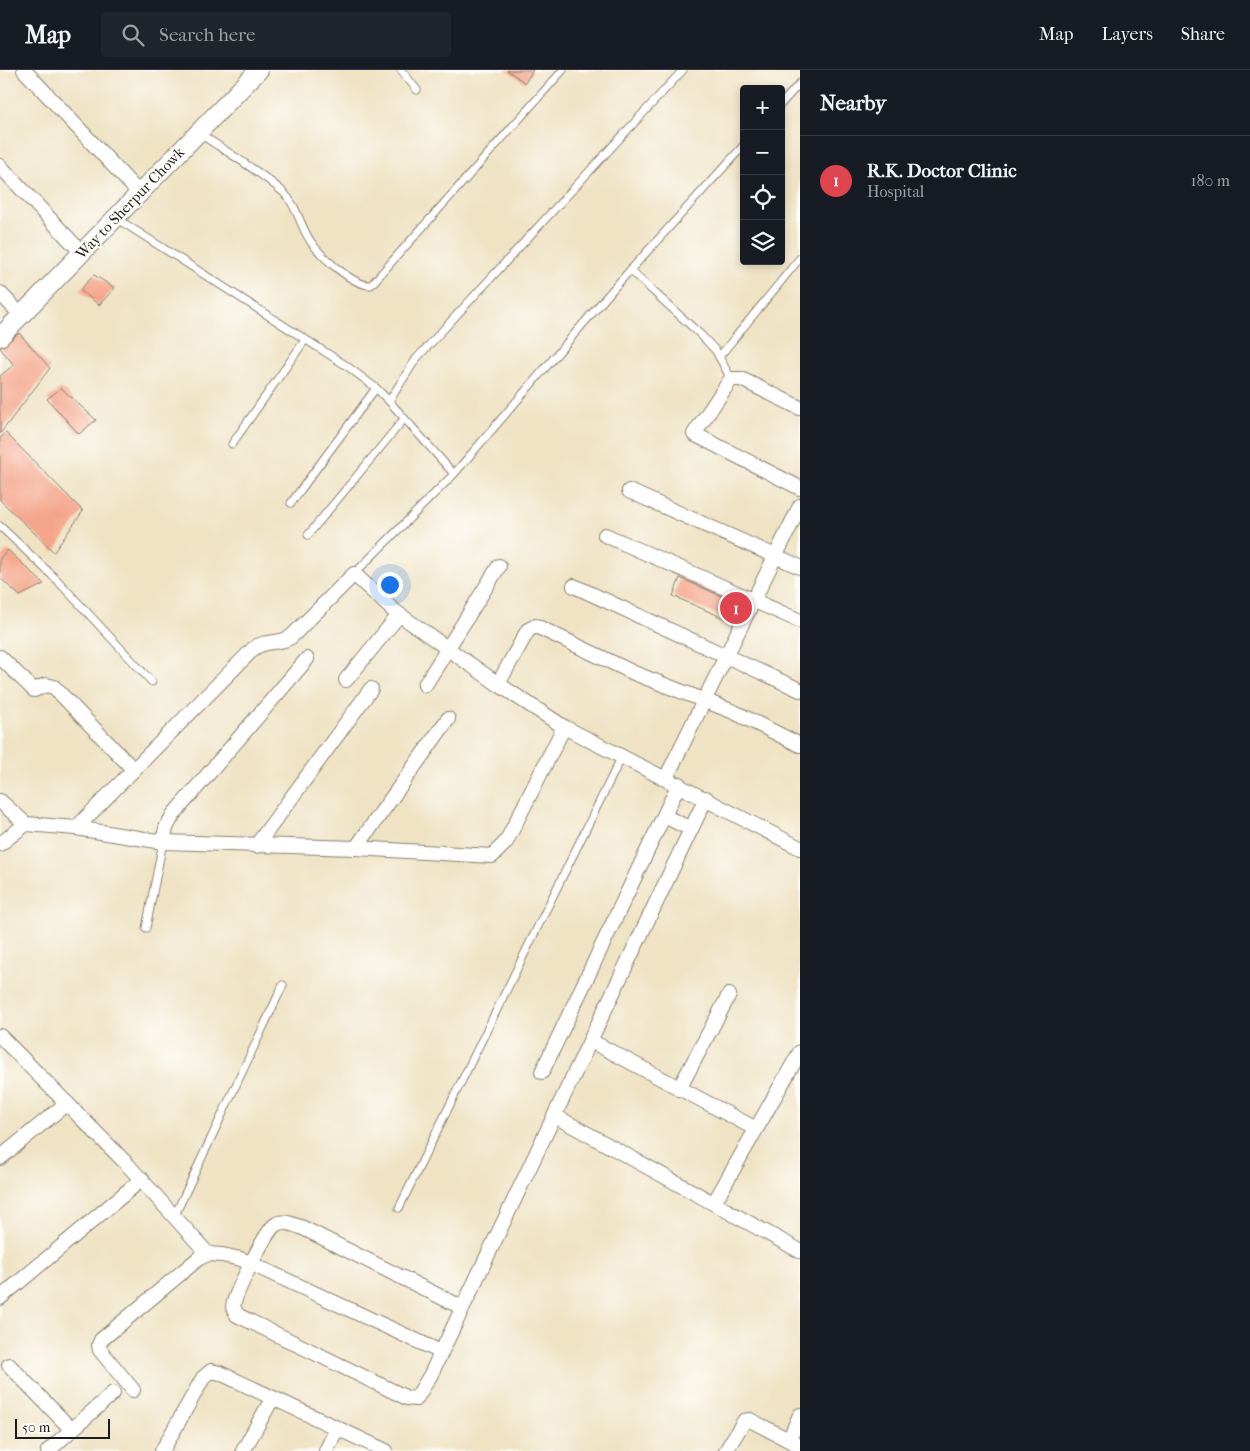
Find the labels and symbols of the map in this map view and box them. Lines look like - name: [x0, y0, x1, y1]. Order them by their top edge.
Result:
- street label: Way to Sherpur Chowk: [71, 143, 188, 263]
- your location: [377, 572, 403, 598]
- pin: 1: [720, 589, 752, 627]
- scale bar: [15, 1416, 110, 1439]

